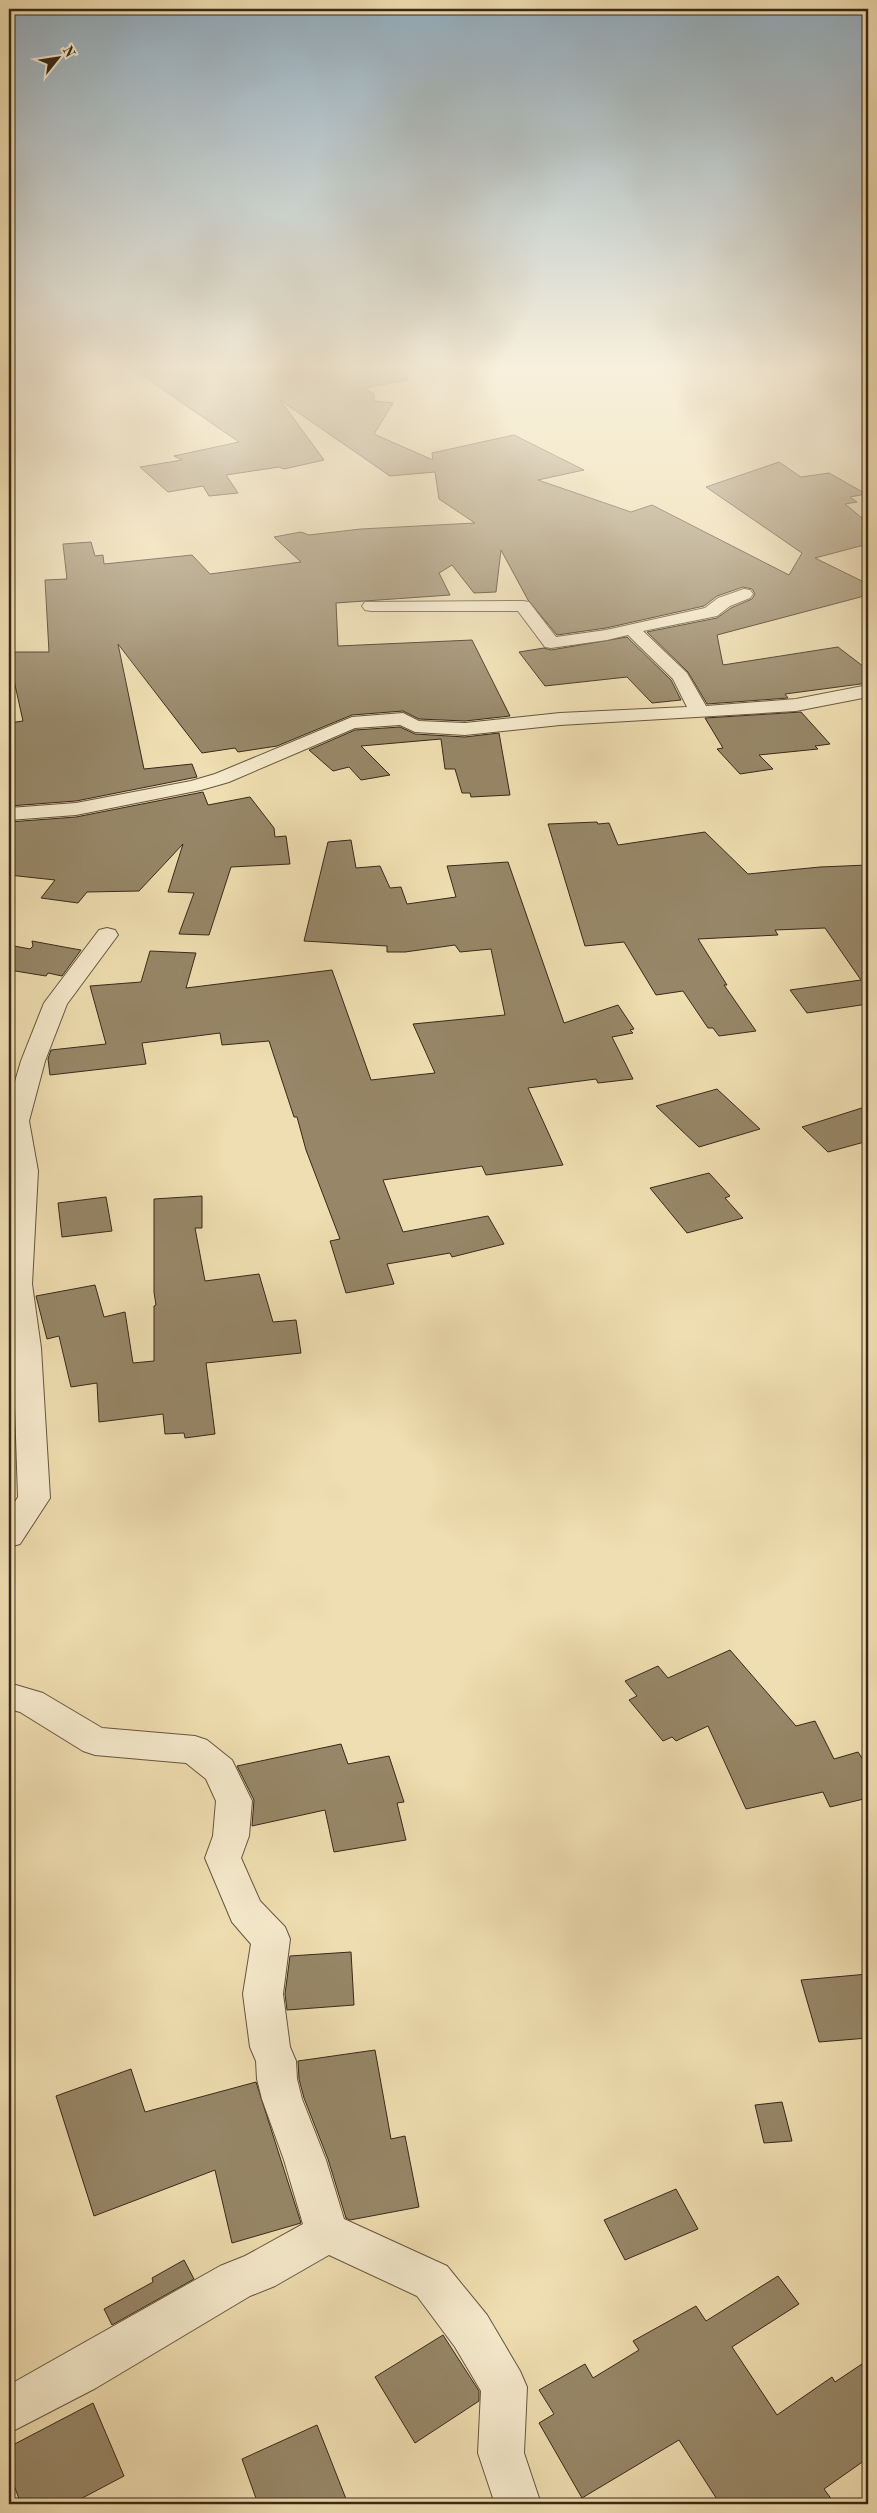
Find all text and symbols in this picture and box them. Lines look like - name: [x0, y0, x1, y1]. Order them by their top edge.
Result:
- north arrow: [32, 32, 82, 82]
- text: N: [60, 44, 77, 60]

